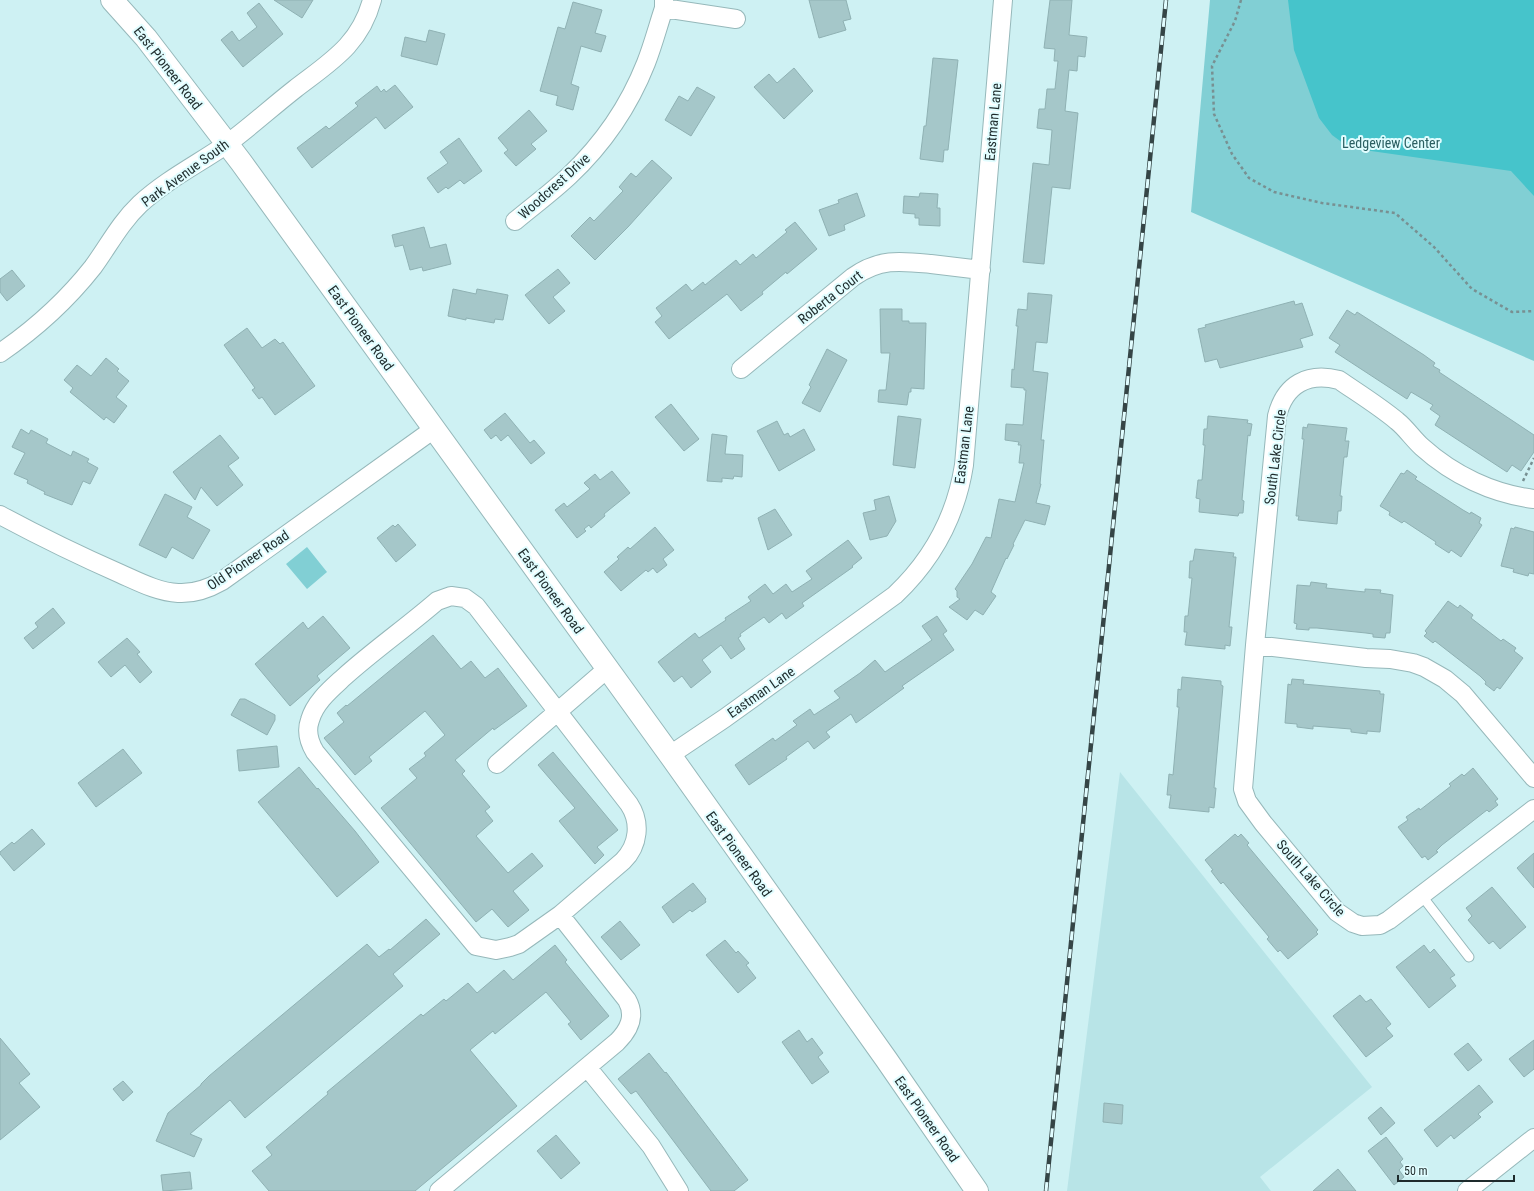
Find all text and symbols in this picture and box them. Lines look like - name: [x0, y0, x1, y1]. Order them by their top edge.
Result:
- street label: East Pioneer Road: [131, 23, 205, 113]
- street label: Eastman Lane: [982, 82, 1004, 162]
- park label: Ledgeview Center: [1342, 135, 1440, 151]
- street label: Park Avenue South: [138, 136, 232, 210]
- street label: Woodcrest Drive: [515, 150, 593, 222]
- street label: Roberta Court: [795, 267, 865, 327]
- street label: East Pioneer Road: [325, 282, 397, 374]
- street label: Eastman Lane: [951, 405, 977, 485]
- street label: South Lake Circle: [1261, 408, 1289, 506]
- street label: Old Pioneer Road: [204, 527, 292, 593]
- street label: East Pioneer Road: [515, 545, 587, 637]
- street label: Eastman Lane: [724, 663, 798, 721]
- street label: East Pioneer Road: [703, 808, 775, 900]
- street label: South Lake Circle: [1273, 837, 1349, 920]
- street label: East Pioneer Road: [892, 1073, 962, 1165]
- scale bar: [1398, 1157, 1514, 1183]
- text: 50 m: [1404, 1164, 1428, 1178]

